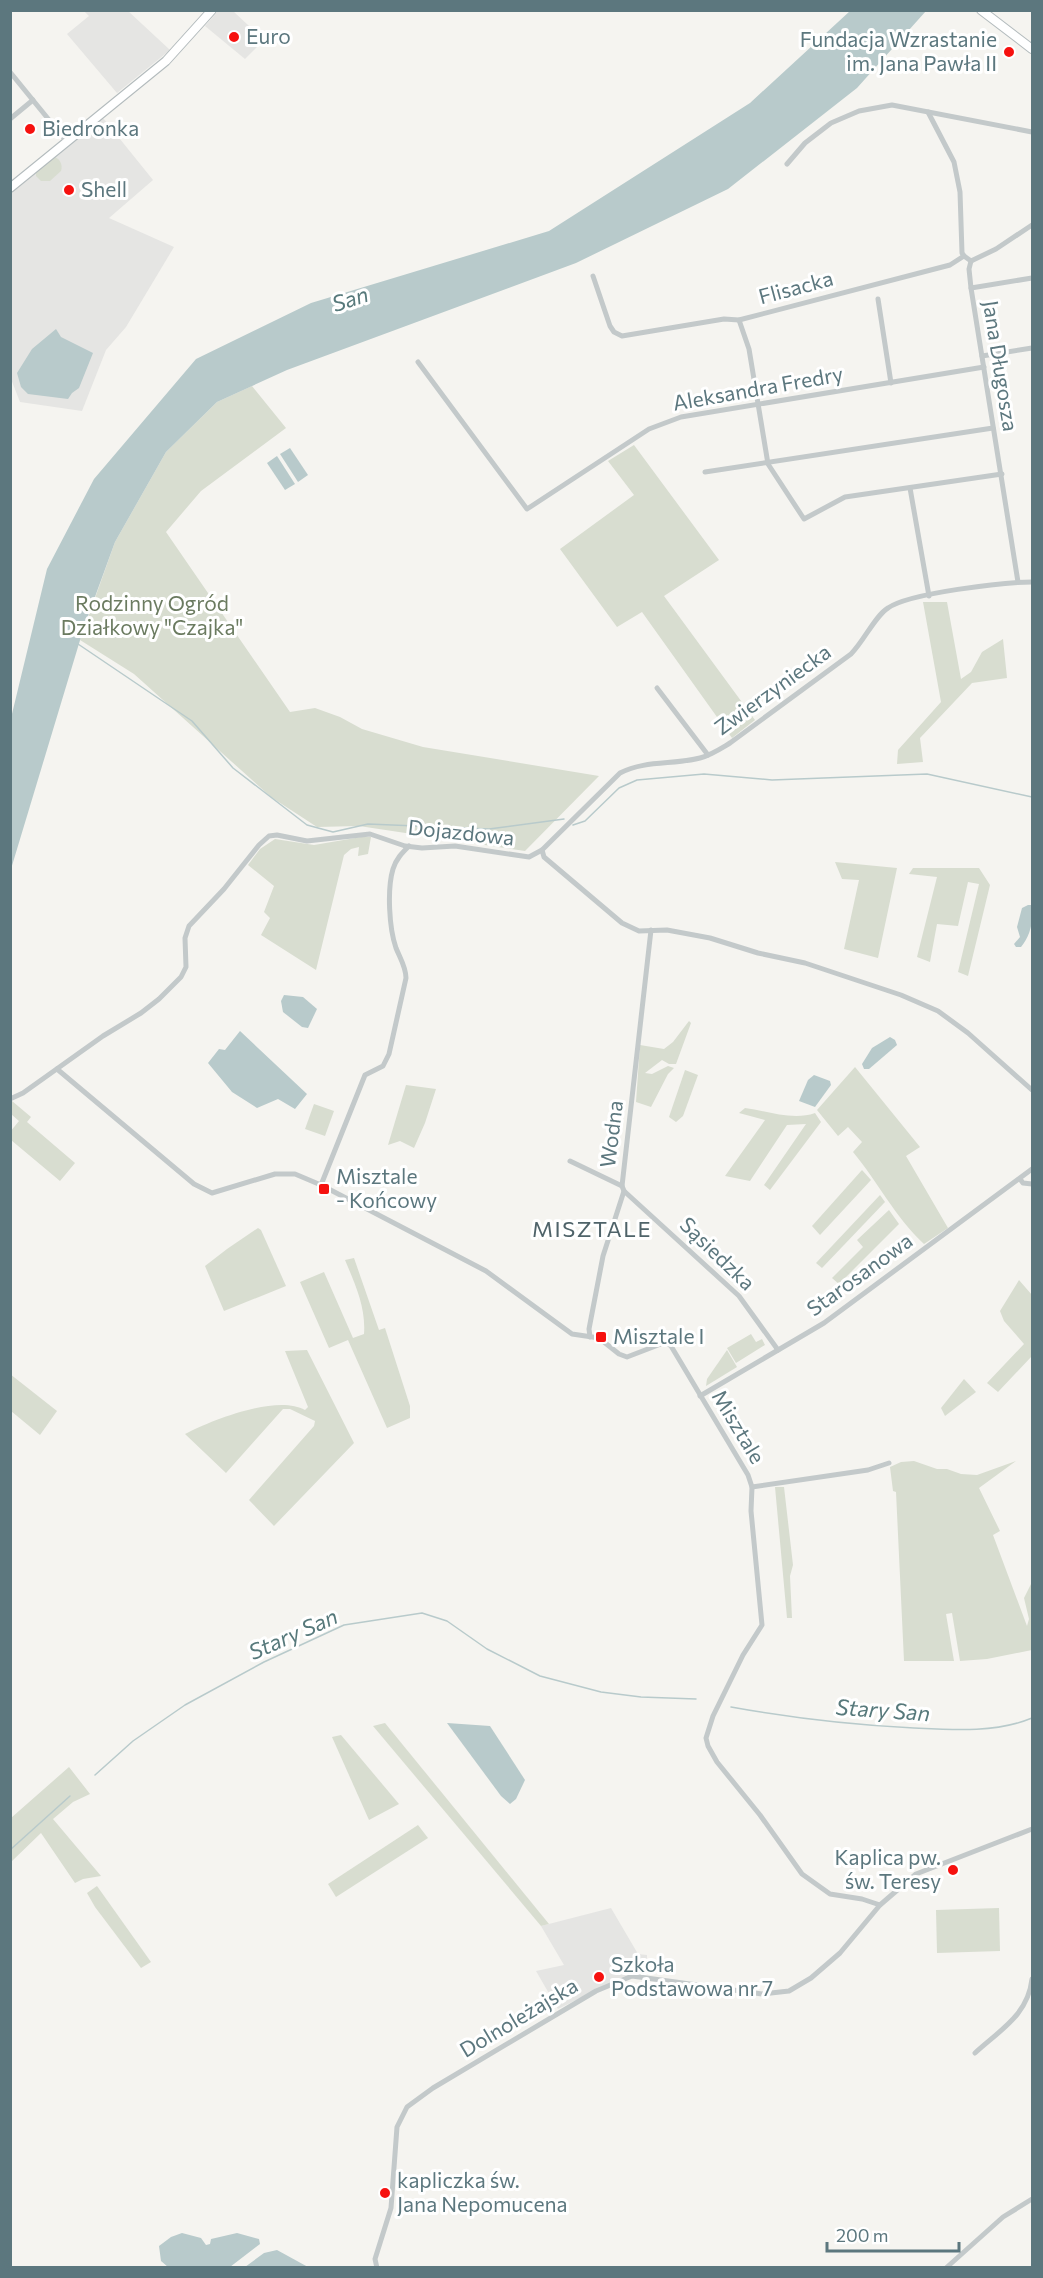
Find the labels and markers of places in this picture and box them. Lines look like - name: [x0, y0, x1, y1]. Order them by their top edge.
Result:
- place label: Euro: [246, 23, 291, 48]
- place label: Fundacja Wzrastanie im. Jana Pawła II: [800, 26, 997, 75]
- marker: Euro: [227, 30, 241, 44]
- marker: Fundacja Wzrastanie im. Jana Pawła II: [1002, 45, 1016, 59]
- place label: Biedronka: [42, 115, 139, 140]
- marker: Biedronka: [23, 122, 37, 136]
- place label: Shell: [81, 176, 127, 201]
- marker: Shell: [62, 183, 76, 197]
- place label: Misztale - Końcowy: [336, 1163, 437, 1212]
- marker: Misztale - Końcowy: [317, 1182, 331, 1196]
- place label: Misztale I: [613, 1323, 704, 1348]
- marker: Misztale I: [594, 1330, 608, 1344]
- place label: Kaplica pw. św. Teresy: [834, 1844, 941, 1893]
- marker: Kaplica pw. św. Teresy: [946, 1863, 960, 1877]
- place label: Szkoła Podstawowa nr 7: [611, 1951, 773, 2000]
- marker: Szkoła Podstawowa nr 7: [592, 1970, 606, 1984]
- place label: kapliczka św. Jana Nepomucena: [397, 2167, 568, 2216]
- marker: kapliczka św. Jana Nepomucena: [378, 2186, 392, 2200]

